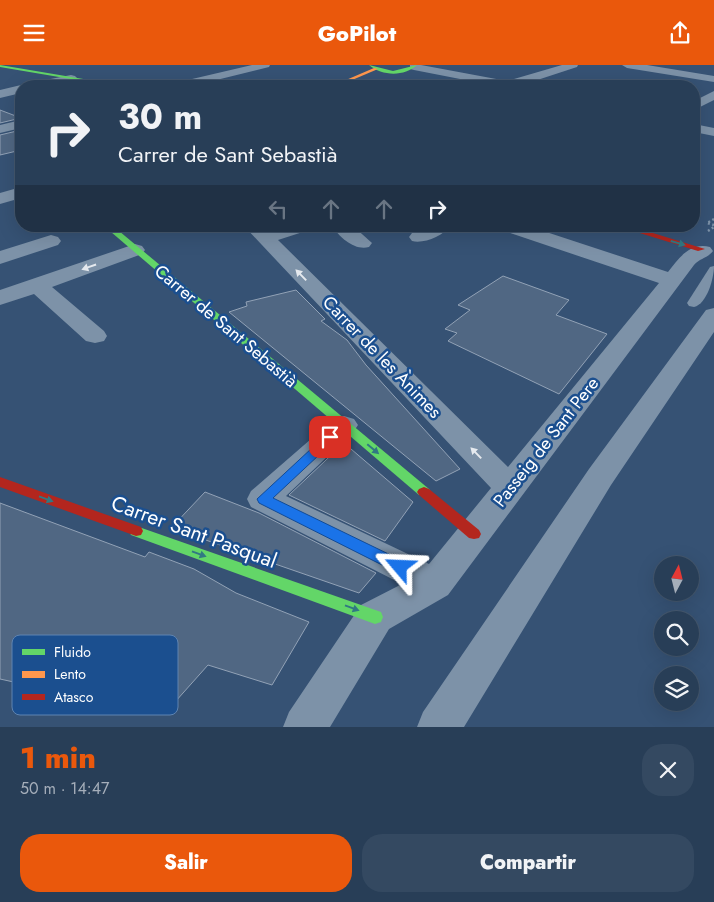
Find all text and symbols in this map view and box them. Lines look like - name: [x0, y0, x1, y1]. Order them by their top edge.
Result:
- text: GoPilot: [318, 17, 396, 49]
- icon: menu: [20, 19, 48, 47]
- icon: share: [666, 19, 694, 47]
- text: 30 m: [118, 92, 202, 142]
- icon: right: [35, 100, 100, 165]
- text: Carrer de Sant Sebastià: [118, 138, 337, 170]
- icon: left: [264, 195, 292, 223]
- icon: ahead: [317, 195, 345, 223]
- icon: ahead: [370, 195, 398, 223]
- icon: right: [423, 195, 451, 223]
- one-way arrow: [670, 239, 685, 247]
- street label: Carrer de Sant Sebastià: [149, 258, 303, 394]
- one-way arrow: [81, 263, 96, 271]
- one-way arrow: [295, 269, 307, 281]
- street label: Carrer de les Ànimes: [317, 290, 447, 424]
- street label: Passeig de Sant Pere: [487, 372, 605, 512]
- pin: [309, 416, 351, 458]
- icon: arrive: [316, 423, 344, 451]
- one-way arrow: [366, 444, 379, 455]
- one-way arrow: [470, 447, 482, 459]
- street label: Carrer Sant Pasqual: [107, 488, 281, 576]
- one-way arrow: [39, 495, 54, 503]
- position arrow: [373, 540, 425, 592]
- one-way arrow: [192, 550, 207, 558]
- north arrow: [654, 556, 699, 601]
- map controls: [654, 556, 699, 711]
- one-way arrow: [345, 605, 360, 613]
- button: search: [654, 611, 699, 656]
- legend: [12, 635, 178, 715]
- text: Fluido: [54, 642, 91, 662]
- text: Lento: [54, 664, 86, 684]
- button: layers: [654, 666, 699, 711]
- text: Atasco: [54, 687, 94, 707]
- text: 1 min: [20, 736, 96, 779]
- button: close: [642, 744, 694, 796]
- text: 50 m · 14:47: [20, 777, 109, 800]
- button: Salir: [20, 834, 352, 892]
- button: Compartir: [362, 834, 694, 892]

